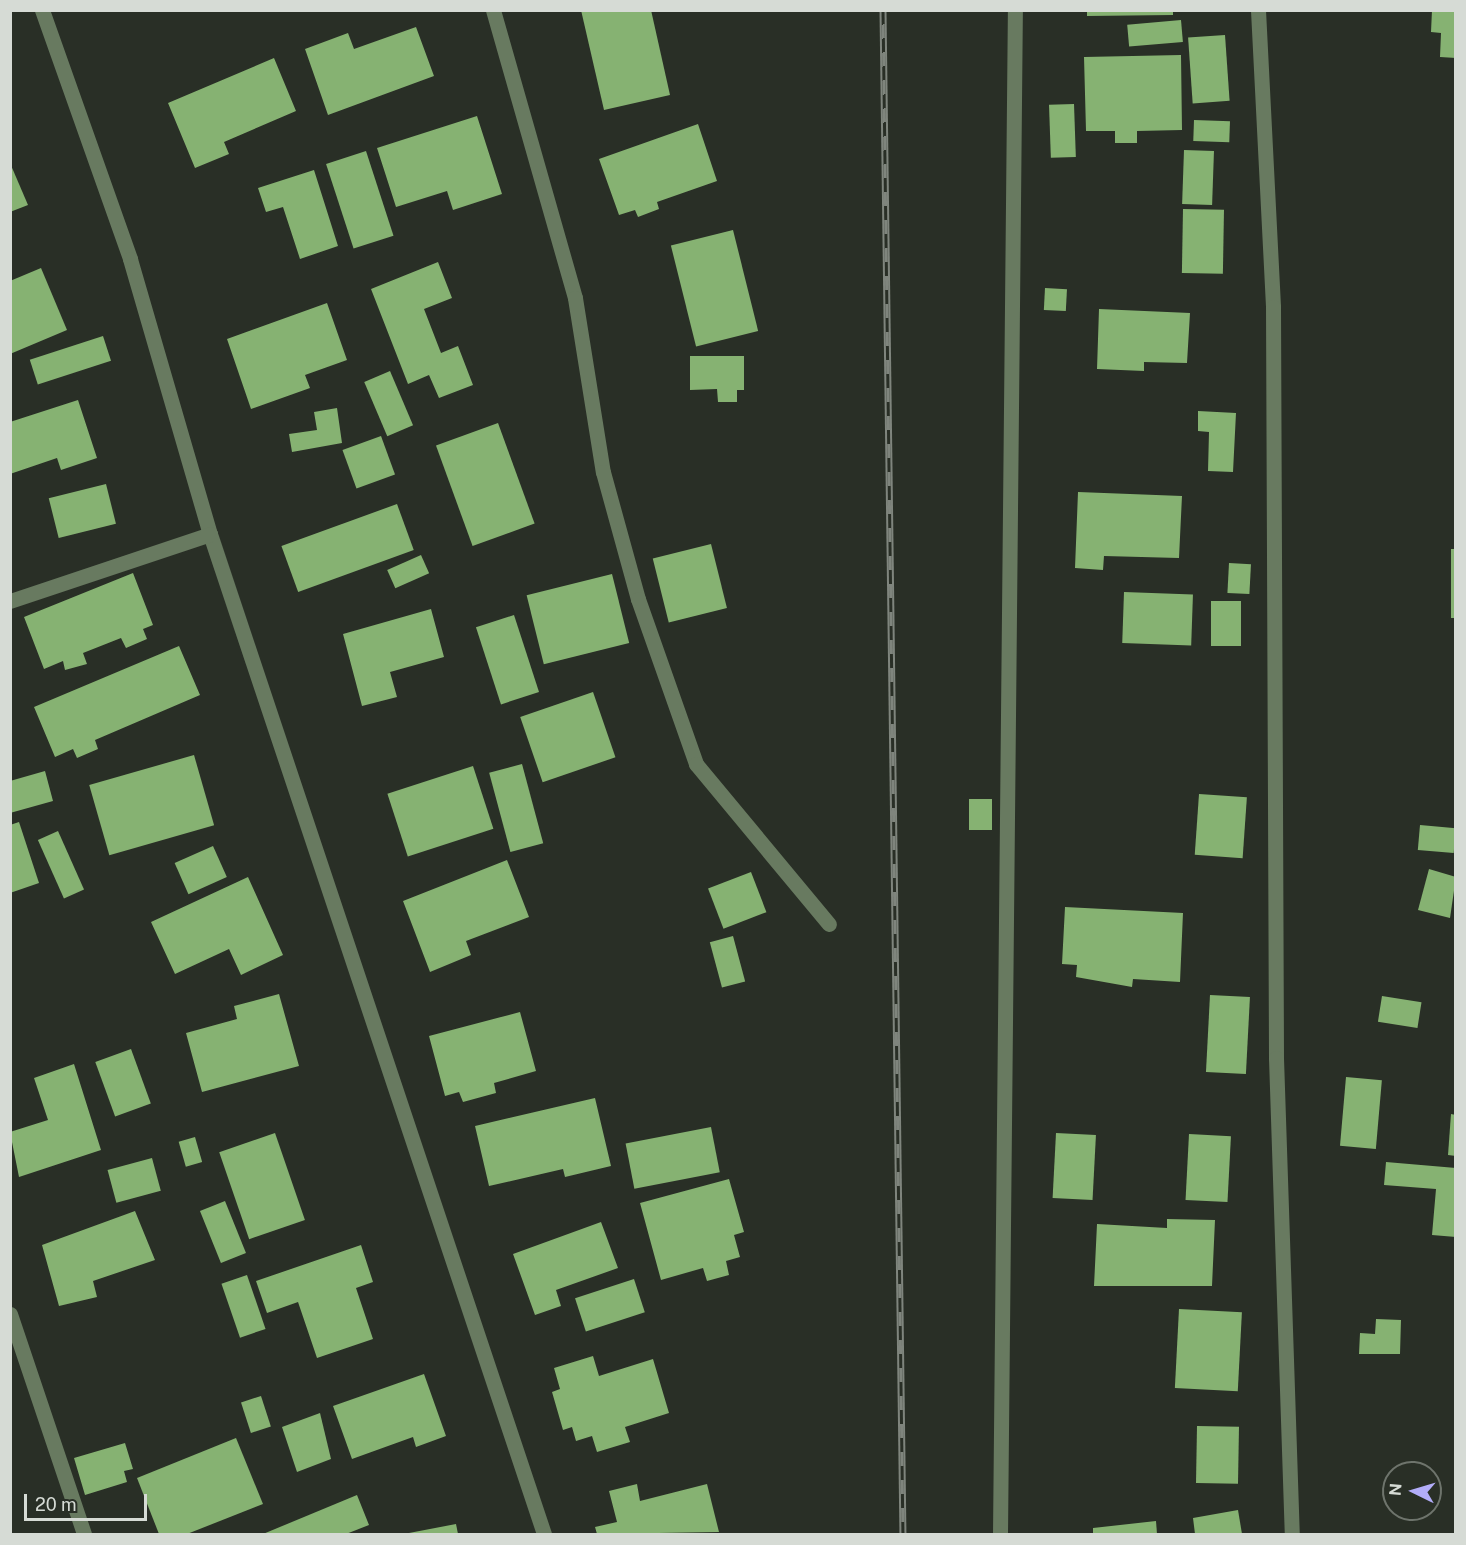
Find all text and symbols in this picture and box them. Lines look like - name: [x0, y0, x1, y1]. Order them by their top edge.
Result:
- north arrow: [1382, 1461, 1442, 1521]
- scale bar: [27, 1482, 150, 1520]
- text: N: [1386, 1483, 1406, 1497]
- text: 20 m: [35, 1494, 77, 1515]

